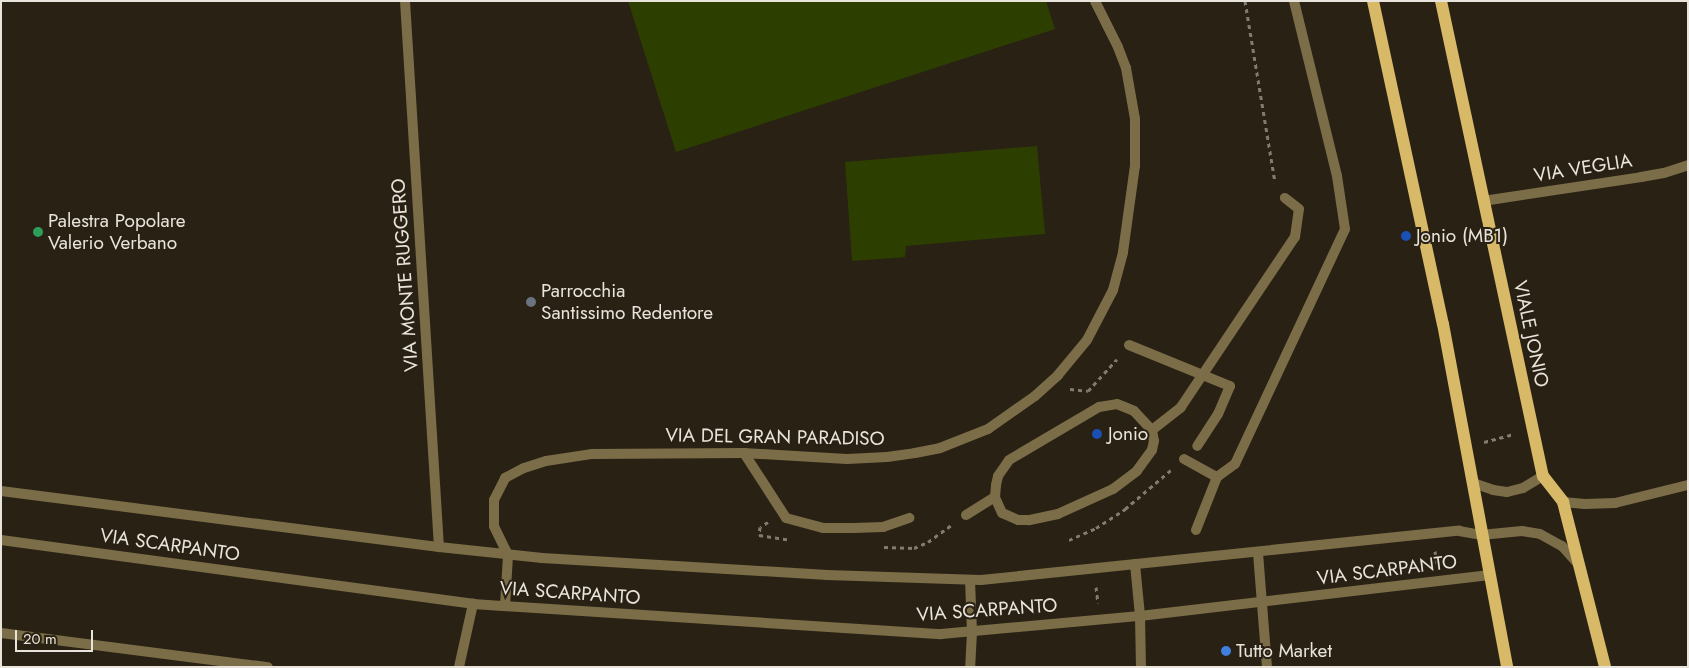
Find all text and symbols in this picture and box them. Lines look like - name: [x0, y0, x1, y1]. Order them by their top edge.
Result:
- street label: VIA VEGLIA: [1532, 149, 1634, 187]
- street label: VIA MONTE RUGGERO: [387, 178, 423, 372]
- place label: Palestra Popolare Valerio Verbano: [48, 210, 186, 254]
- place label: Jonio (MB1): [1416, 225, 1508, 247]
- marker: Palestra Popolare Valerio Verbano: [32, 226, 44, 238]
- marker: Jonio (MB1): [1400, 230, 1412, 242]
- street label: VIALE JONIO: [1509, 279, 1553, 389]
- place label: Parrocchia Santissimo Redentore: [541, 280, 713, 324]
- marker: Parrocchia Santissimo Redentore: [525, 296, 537, 308]
- place label: Jonio: [1108, 423, 1148, 445]
- street label: VIA DEL GRAN PARADISO: [665, 424, 885, 450]
- marker: Jonio: [1090, 427, 1104, 441]
- street label: VIA SCARPANTO: [99, 524, 241, 566]
- street label: VIA SCARPANTO: [1316, 550, 1458, 590]
- street label: VIA SCARPANTO: [499, 577, 641, 609]
- street label: VIA SCARPANTO: [916, 594, 1058, 626]
- scale bar: [18, 620, 95, 652]
- text: 20 m: [23, 628, 57, 650]
- place label: Tutto Market: [1236, 640, 1332, 662]
- marker: Tutto Market: [1220, 645, 1232, 657]

